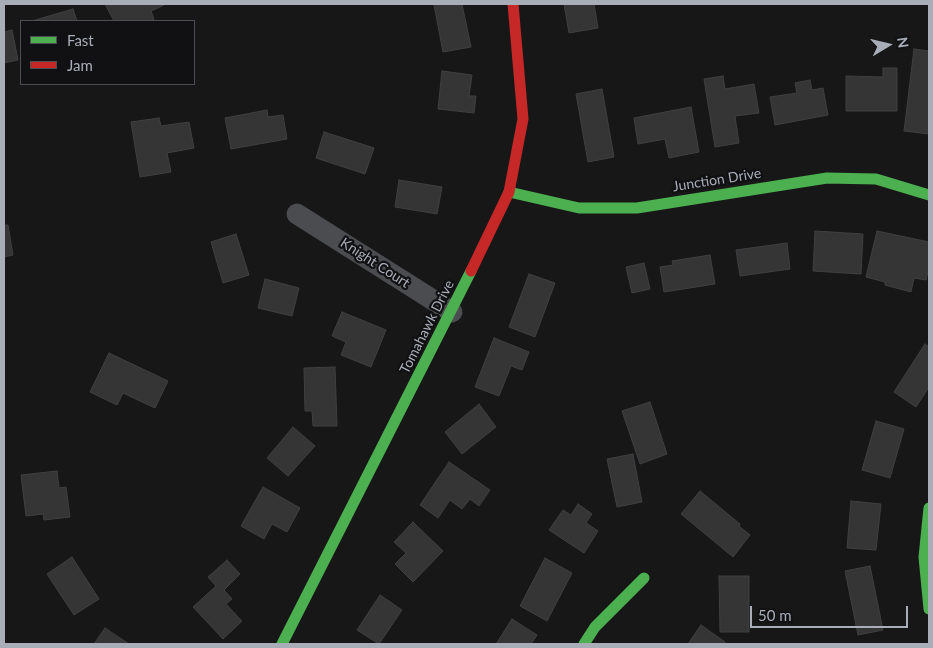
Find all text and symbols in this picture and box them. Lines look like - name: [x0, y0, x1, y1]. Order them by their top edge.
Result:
- legend: [20, 20, 195, 85]
- north arrow: [863, 20, 913, 70]
- text: Fast: [67, 31, 94, 49]
- text: N: [894, 36, 913, 49]
- text: Jam: [67, 56, 93, 74]
- street label: Junction Drive: [672, 165, 762, 195]
- street label: Knight Court: [337, 234, 413, 292]
- street label: Tomahawk Drive: [396, 277, 458, 377]
- scale bar: [753, 596, 910, 628]
- text: 50 m: [758, 606, 792, 624]

